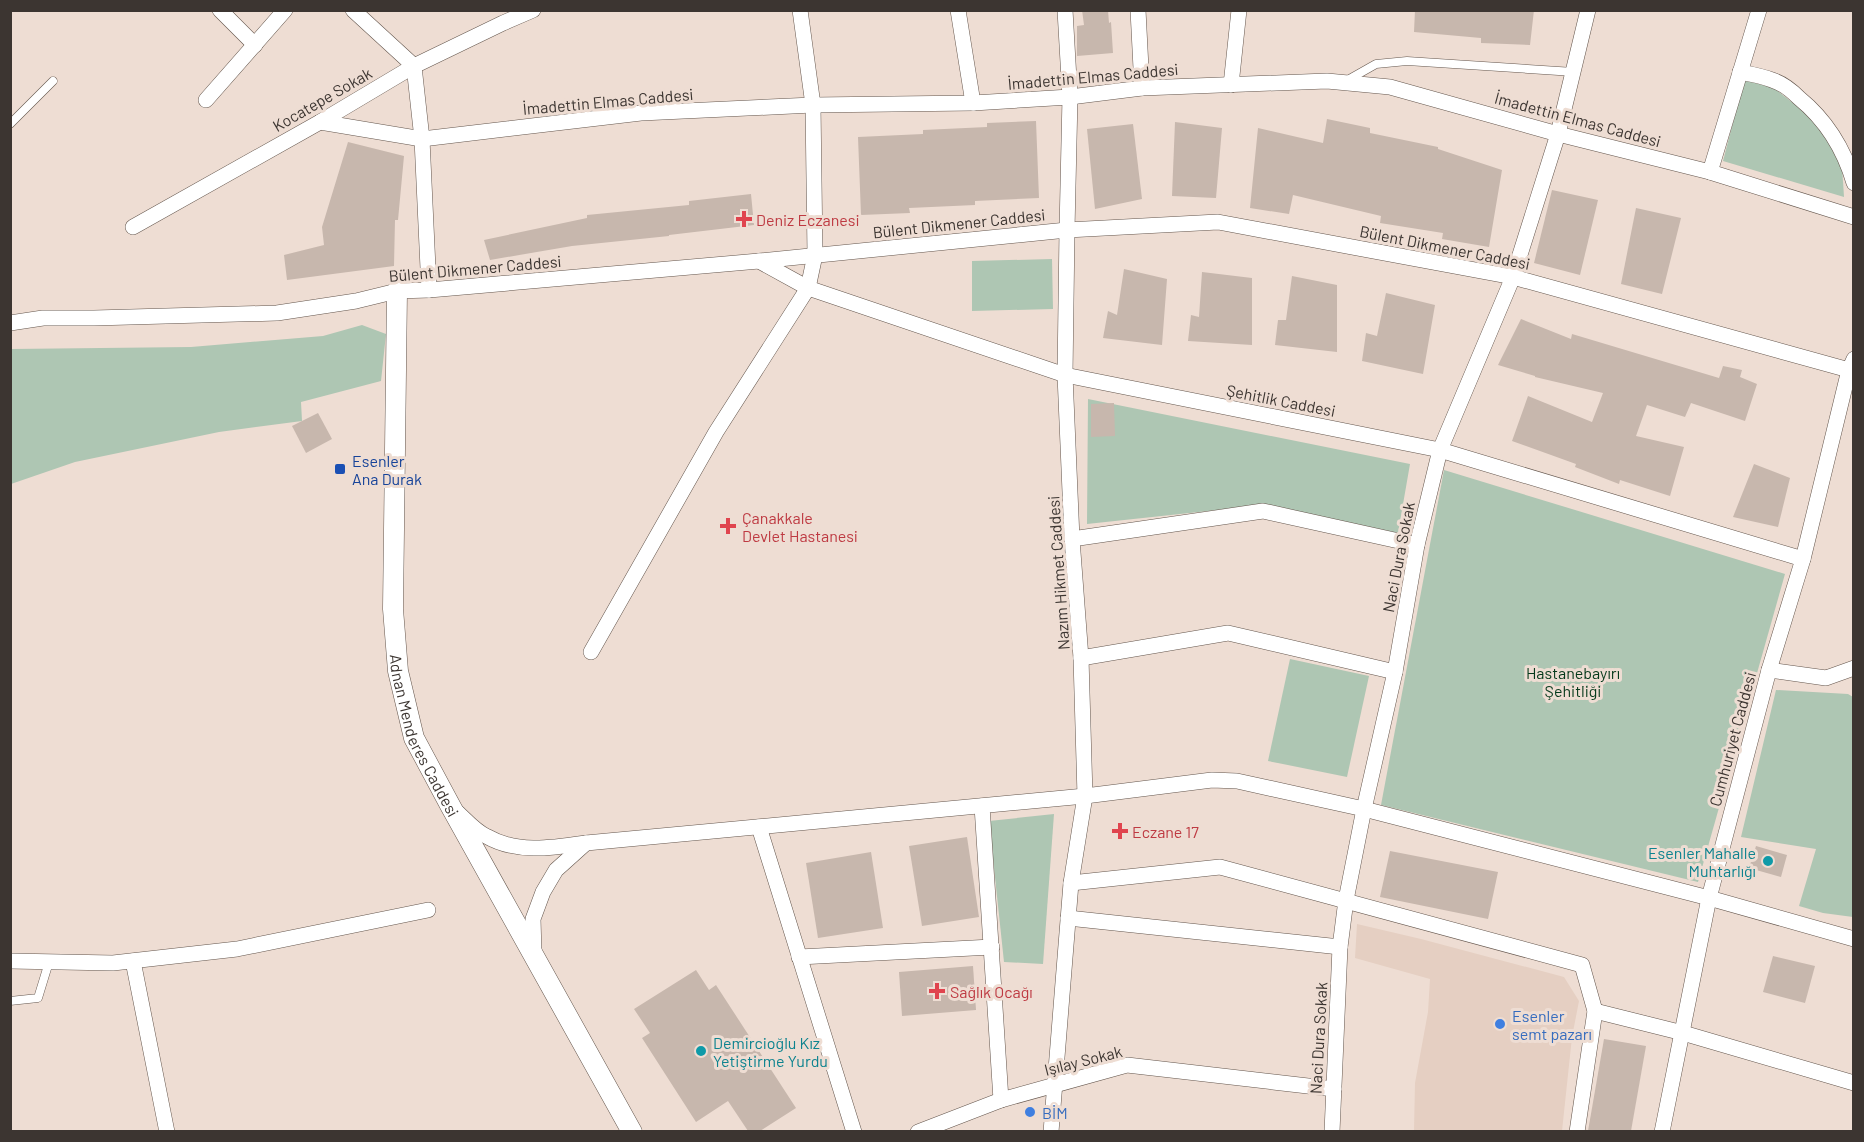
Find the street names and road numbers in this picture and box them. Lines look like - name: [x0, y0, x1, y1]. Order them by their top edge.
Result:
- street label: İmadettin Elmas Caddesi: [1007, 59, 1179, 93]
- street label: Kocatepe Sokak: [269, 63, 375, 135]
- street label: İmadettin Elmas Caddesi: [522, 84, 694, 118]
- street label: İmadettin Elmas Caddesi: [1493, 88, 1663, 150]
- street label: Bülent Dikmener Caddesi: [872, 204, 1046, 242]
- street label: Bülent Dikmener Caddesi: [1358, 221, 1532, 273]
- street label: Bülent Dikmener Caddesi: [388, 251, 562, 285]
- street label: Şehitlik Caddesi: [1225, 380, 1337, 420]
- street label: Nazım Hikmet Caddesi: [1043, 495, 1073, 651]
- street label: Naci Dura Sokak: [1378, 500, 1418, 614]
- street label: Adnan Menderes Caddesi: [387, 653, 464, 820]
- street label: Cumhuriyet Caddesi: [1705, 670, 1759, 808]
- street label: Naci Dura Sokak: [1306, 982, 1330, 1094]
- street label: Işılay Sokak: [1042, 1041, 1124, 1079]

